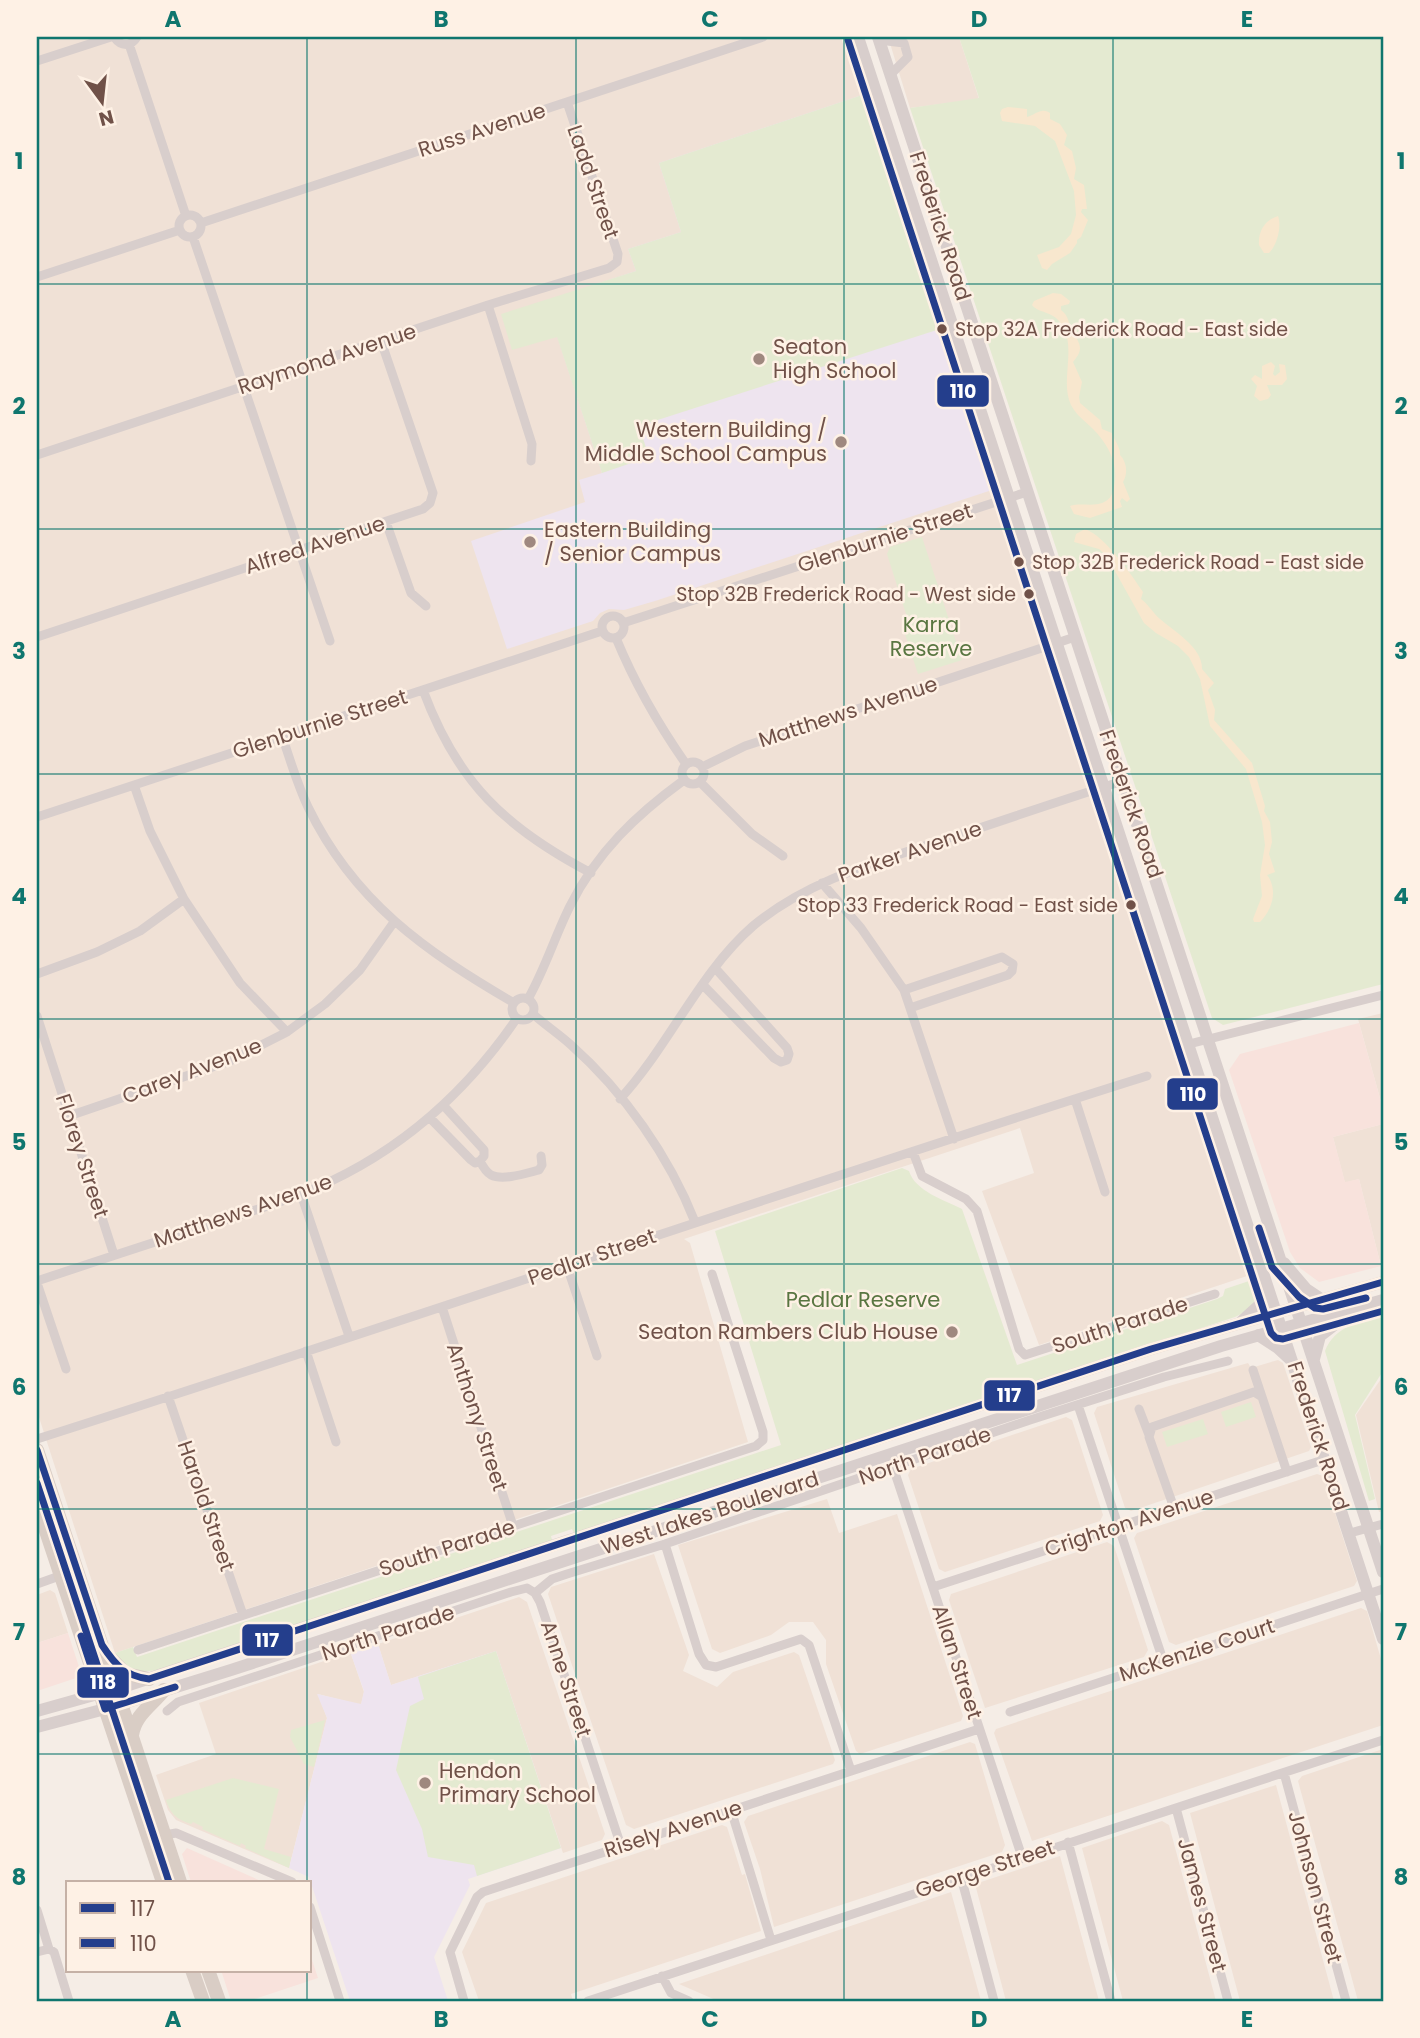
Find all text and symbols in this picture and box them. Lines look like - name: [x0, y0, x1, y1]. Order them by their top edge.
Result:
- text: A: [165, 3, 182, 35]
- text: B: [433, 3, 449, 35]
- text: C: [701, 3, 719, 35]
- text: D: [971, 3, 987, 35]
- text: E: [1241, 3, 1253, 35]
- north arrow: [66, 66, 136, 136]
- street label: Russ Avenue: [414, 95, 549, 164]
- text: N: [96, 103, 117, 133]
- street label: Ladd Street: [560, 121, 627, 243]
- text: 1: [15, 145, 23, 177]
- text: 1: [1397, 145, 1405, 177]
- street label: Frederick Road: [903, 147, 978, 304]
- street label: Raymond Avenue: [234, 316, 420, 401]
- place label: Stop 32A Frederick Road - East side: [955, 316, 1288, 343]
- marker: Stop 32A Frederick Road - East side: [935, 322, 949, 336]
- place label: Seaton High School: [773, 332, 897, 385]
- marker: Seaton High School: [751, 351, 767, 367]
- line badge: 110: [936, 374, 990, 408]
- text: 110: [950, 378, 976, 405]
- text: 2: [12, 390, 26, 422]
- text: 2: [1394, 390, 1408, 422]
- place label: Western Building / Middle School Campus: [585, 415, 827, 468]
- marker: Western Building / Middle School Campus: [833, 434, 849, 450]
- street label: Glenburnie Street: [794, 496, 976, 579]
- street label: Alfred Avenue: [241, 508, 389, 581]
- place label: Eastern Building / Senior Campus: [544, 515, 721, 568]
- marker: Eastern Building / Senior Campus: [522, 534, 538, 550]
- place label: Stop 32B Frederick Road - East side: [1032, 549, 1364, 576]
- marker: Stop 32B Frederick Road - East side: [1012, 555, 1026, 569]
- place label: Stop 32B Frederick Road - West side: [676, 581, 1016, 608]
- marker: Stop 32B Frederick Road - West side: [1022, 587, 1036, 601]
- park label: Karra Reserve: [890, 610, 972, 663]
- text: 3: [12, 635, 26, 667]
- text: 3: [1394, 635, 1408, 667]
- street label: Matthews Avenue: [755, 669, 941, 754]
- street label: Glenburnie Street: [229, 682, 411, 765]
- street label: Frederick Road: [1092, 726, 1170, 882]
- street label: Parker Avenue: [834, 813, 986, 890]
- text: 4: [11, 880, 27, 912]
- text: 4: [1393, 880, 1409, 912]
- place label: Stop 33 Frederick Road - East side: [797, 892, 1118, 919]
- marker: Stop 33 Frederick Road - East side: [1124, 898, 1138, 912]
- street label: Carey Avenue: [118, 1031, 266, 1111]
- line badge: 110: [1166, 1077, 1219, 1111]
- text: 110: [1180, 1081, 1206, 1108]
- street label: Florey Street: [49, 1090, 116, 1222]
- text: 5: [12, 1126, 26, 1158]
- text: 5: [1394, 1126, 1408, 1158]
- street label: Matthews Avenue: [150, 1166, 336, 1255]
- street label: Pedlar Street: [524, 1221, 660, 1292]
- park label: Pedlar Reserve: [786, 1285, 940, 1314]
- street label: South Parade: [1048, 1289, 1192, 1360]
- place label: Seaton Rambers Club House: [638, 1317, 938, 1346]
- marker: Seaton Rambers Club House: [944, 1324, 960, 1340]
- street label: Anthony Street: [440, 1339, 515, 1495]
- street label: Frederick Road: [1281, 1357, 1356, 1514]
- text: 6: [12, 1371, 26, 1403]
- text: 6: [1394, 1371, 1408, 1403]
- line badge: 117: [983, 1379, 1036, 1412]
- text: 117: [997, 1382, 1021, 1409]
- street label: North Parade: [855, 1419, 995, 1492]
- street label: Harold Street: [171, 1437, 242, 1575]
- street label: West Lakes Boulevard: [597, 1464, 822, 1561]
- street label: Crighton Avenue: [1041, 1482, 1217, 1563]
- street label: South Parade: [375, 1512, 519, 1583]
- street label: North Parade: [318, 1597, 458, 1668]
- street label: Allan Street: [925, 1601, 990, 1723]
- street label: McKenzie Court: [1115, 1611, 1278, 1688]
- text: 7: [13, 1616, 25, 1648]
- text: 7: [1395, 1616, 1407, 1648]
- street label: Anne Street: [534, 1617, 599, 1741]
- line badge: 117: [241, 1623, 294, 1657]
- text: 117: [255, 1627, 279, 1654]
- line badge: 118: [76, 1666, 130, 1699]
- text: 118: [90, 1669, 116, 1696]
- place label: Hendon Primary School: [439, 1756, 596, 1809]
- marker: Hendon Primary School: [417, 1775, 433, 1791]
- street label: Risely Avenue: [600, 1793, 746, 1864]
- street label: Johnson Street: [1281, 1808, 1350, 1966]
- street label: George Street: [911, 1832, 1058, 1905]
- street label: James Street: [1171, 1834, 1234, 1975]
- text: 8: [12, 1861, 26, 1893]
- text: 8: [1394, 1861, 1408, 1893]
- legend: [66, 1881, 312, 1972]
- text: 117: [130, 1894, 155, 1923]
- text: 110: [130, 1929, 157, 1958]
- text: A: [165, 2003, 182, 2035]
- text: B: [433, 2003, 449, 2035]
- text: C: [701, 2003, 719, 2035]
- text: D: [971, 2003, 987, 2035]
- text: E: [1241, 2003, 1253, 2035]

